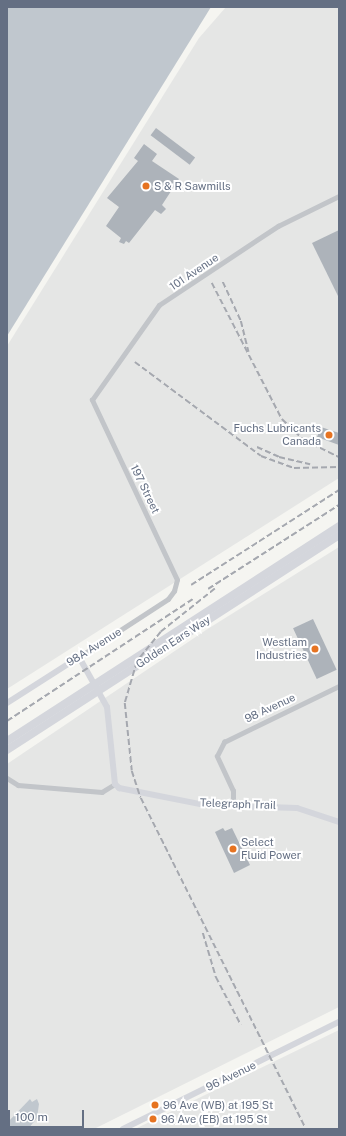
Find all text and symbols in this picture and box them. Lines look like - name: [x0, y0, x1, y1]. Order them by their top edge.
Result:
- place label: S & R Sawmills: [154, 179, 231, 193]
- marker: S & R Sawmills: [141, 181, 151, 191]
- street label: 101 Avenue: [167, 251, 221, 293]
- place label: Fuchs Lubricants Canada: [233, 422, 321, 448]
- marker: Fuchs Lubricants Canada: [324, 430, 334, 440]
- street label: 197 Street: [128, 462, 162, 516]
- street label: Golden Ears Way: [133, 613, 213, 671]
- street label: 98A Avenue: [64, 625, 124, 669]
- place label: Westlam Industries: [256, 636, 307, 662]
- marker: Westlam Industries: [310, 644, 320, 654]
- street label: 98 Avenue: [243, 691, 297, 725]
- street label: Telegraph Trail: [200, 796, 276, 812]
- place label: Select Fluid Power: [241, 836, 301, 862]
- marker: Select Fluid Power: [228, 844, 238, 854]
- street label: 96 Avenue: [204, 1058, 258, 1094]
- place label: 96 Ave (WB) at 195 St: [163, 1098, 273, 1112]
- marker: 96 Ave (WB) at 195 St: [150, 1100, 160, 1110]
- scale bar: [10, 1102, 86, 1128]
- text: 100 m: [15, 1110, 48, 1124]
- place label: 96 Ave (EB) at 195 St: [161, 1112, 268, 1126]
- marker: 96 Ave (EB) at 195 St: [148, 1114, 158, 1124]

